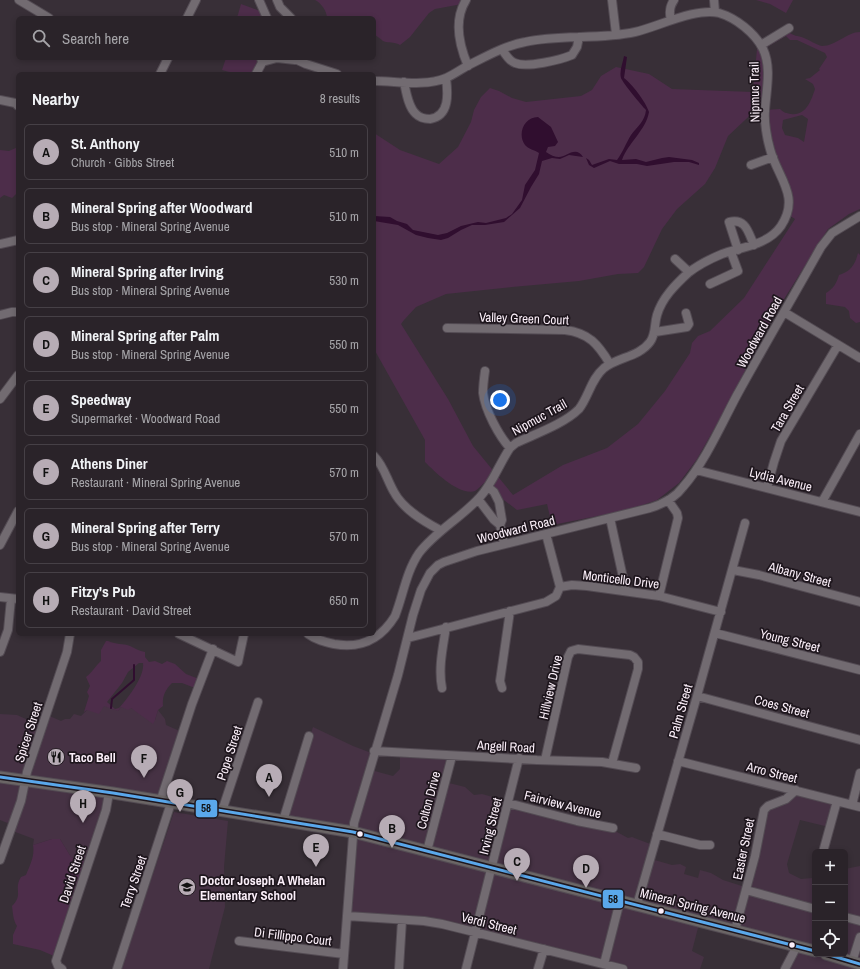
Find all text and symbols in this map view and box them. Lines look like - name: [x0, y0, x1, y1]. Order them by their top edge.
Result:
- search box: [16, 16, 376, 60]
- icon: search: [30, 27, 52, 49]
- text: Search here: [62, 28, 129, 49]
- street label: Nipmuc Trail: [745, 62, 764, 122]
- text: Nearby: [32, 87, 79, 110]
- text: 8 results: [320, 90, 360, 107]
- text: St. Anthony: [71, 133, 140, 154]
- text: A: [42, 144, 50, 161]
- text: 510 m: [329, 144, 359, 161]
- text: Church · Gibbs Street: [71, 154, 174, 171]
- text: Mineral Spring after Woodward: [71, 197, 253, 218]
- text: B: [42, 208, 50, 225]
- text: 510 m: [329, 208, 359, 225]
- text: Bus stop · Mineral Spring Avenue: [71, 218, 230, 235]
- text: Mineral Spring after Irving: [71, 261, 223, 282]
- text: C: [42, 272, 50, 289]
- text: 530 m: [329, 272, 359, 289]
- text: Bus stop · Mineral Spring Avenue: [71, 282, 230, 299]
- street label: Woodward Road: [733, 293, 786, 371]
- street label: Valley Green Court: [479, 308, 569, 329]
- text: Mineral Spring after Palm: [71, 325, 219, 346]
- text: D: [42, 336, 50, 353]
- text: 550 m: [329, 336, 359, 353]
- text: Bus stop · Mineral Spring Avenue: [71, 346, 230, 363]
- street label: Tara Street: [767, 381, 808, 435]
- text: Speedway: [71, 389, 131, 410]
- your location: [490, 390, 510, 410]
- street label: Nipmuc Trail: [509, 395, 570, 440]
- text: E: [42, 400, 50, 417]
- text: 550 m: [329, 400, 359, 417]
- text: Supermarket · Woodward Road: [71, 410, 220, 427]
- text: Athens Diner: [71, 453, 148, 474]
- street label: Lydia Avenue: [748, 463, 814, 495]
- text: F: [43, 464, 49, 481]
- text: 570 m: [329, 464, 359, 481]
- text: Restaurant · Mineral Spring Avenue: [71, 474, 240, 491]
- street label: Woodward Road: [476, 512, 557, 547]
- text: Mineral Spring after Terry: [71, 517, 220, 538]
- text: G: [42, 528, 50, 545]
- text: 570 m: [329, 528, 359, 545]
- text: Bus stop · Mineral Spring Avenue: [71, 538, 230, 555]
- street label: Albany Street: [766, 558, 833, 591]
- street label: Monticello Drive: [582, 566, 660, 593]
- text: Fitzy's Pub: [71, 581, 135, 602]
- text: H: [42, 592, 50, 609]
- text: 650 m: [329, 592, 359, 609]
- text: Restaurant · David Street: [71, 602, 191, 619]
- street label: Young Street: [758, 625, 822, 656]
- street label: Hillview Drive: [535, 653, 566, 721]
- street label: Palm Street: [665, 682, 696, 740]
- street label: Coes Street: [752, 691, 811, 722]
- street label: Spicer Street: [11, 700, 46, 764]
- street label: Pope Street: [213, 724, 246, 783]
- street label: Angell Road: [476, 736, 535, 757]
- pin: F: [131, 745, 157, 778]
- restaurant icon: Taco Bell: [46, 747, 66, 767]
- place label: Taco Bell: [69, 749, 116, 766]
- street label: Arro Street: [744, 758, 799, 787]
- pin: A: [256, 764, 282, 797]
- street label: Colton Drive: [413, 769, 444, 831]
- pin: G: [167, 779, 193, 812]
- street label: Fairview Avenue: [523, 787, 603, 822]
- pin: H: [70, 790, 96, 823]
- street label: Irving Street: [475, 796, 506, 856]
- line badge: 58: [195, 799, 218, 818]
- text: 58: [201, 801, 211, 815]
- pin: B: [379, 815, 405, 848]
- street label: Easter Street: [729, 817, 758, 881]
- unlabelled marker: [355, 829, 365, 839]
- pin: E: [303, 834, 329, 867]
- street label: David Street: [55, 843, 90, 905]
- pin: C: [504, 848, 530, 881]
- map controls: [812, 849, 848, 957]
- button: +: [812, 849, 848, 885]
- street label: Terry Street: [116, 853, 150, 911]
- pin: D: [573, 855, 599, 888]
- place label: Doctor Joseph A Whelan Elementary School: [200, 872, 325, 904]
- school or university icon: Doctor Joseph A Whelan Elementary School: [177, 877, 197, 897]
- street label: Mineral Spring Avenue: [638, 884, 748, 927]
- button: −: [812, 885, 848, 921]
- line badge: 58: [602, 889, 624, 909]
- text: 58: [608, 892, 618, 906]
- unlabelled marker: [656, 906, 666, 916]
- street label: Verdi Street: [460, 908, 518, 939]
- button: locate: [812, 921, 848, 957]
- street label: Di Fillippo Court: [253, 923, 333, 950]
- unlabelled marker: [787, 940, 797, 950]

